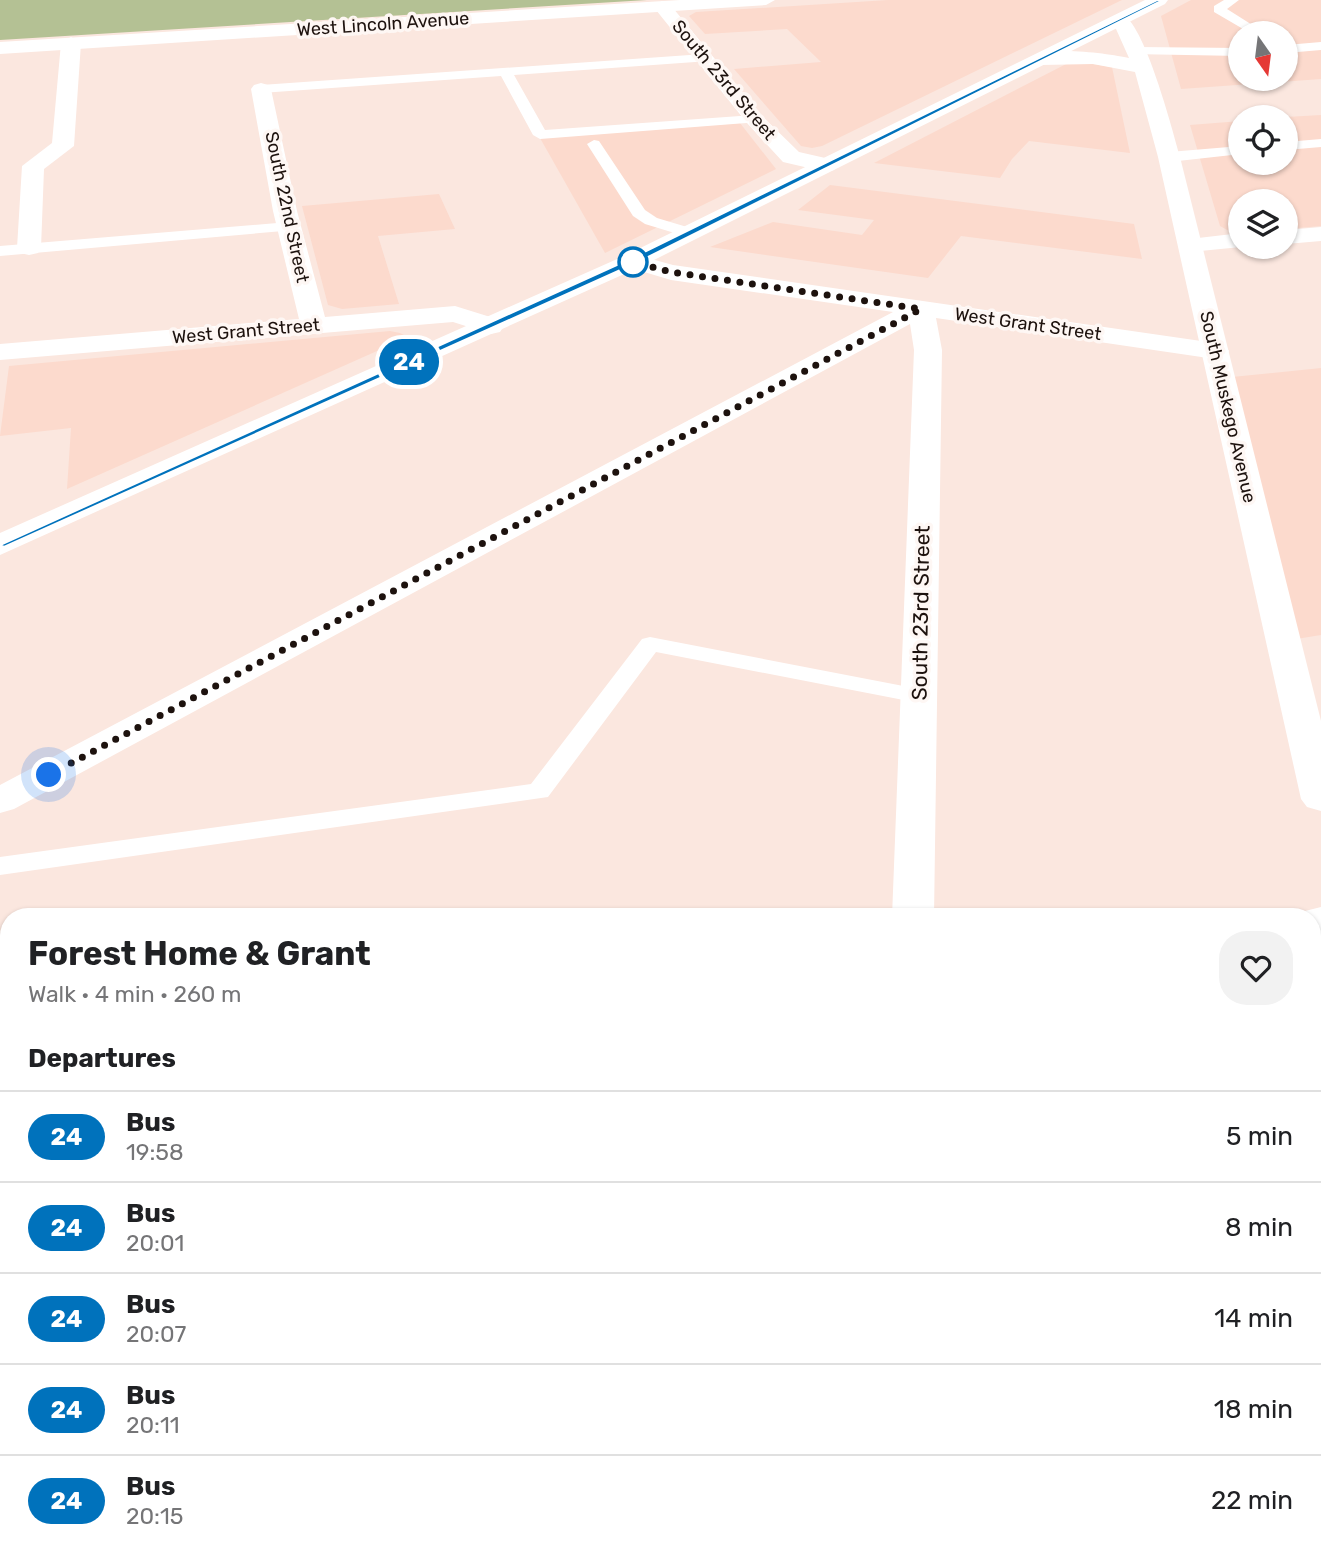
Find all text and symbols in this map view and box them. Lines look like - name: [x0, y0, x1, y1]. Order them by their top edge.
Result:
- street label: West Lincoln Avenue: [296, 7, 470, 41]
- street label: South 23rd Street: [667, 15, 781, 145]
- north arrow: [1228, 21, 1298, 91]
- map controls: [1228, 21, 1298, 259]
- button: locate: [1228, 105, 1298, 175]
- street label: South 22nd Street: [260, 129, 314, 285]
- button: layers: [1228, 189, 1298, 259]
- unlabelled marker: [618, 247, 648, 277]
- street label: West Grant Street: [953, 303, 1103, 345]
- street label: South Muskego Avenue: [1195, 309, 1261, 505]
- street label: West Grant Street: [171, 314, 321, 348]
- line badge: 24: [378, 339, 440, 385]
- text: 24: [393, 348, 425, 376]
- street label: South 23rd Street: [906, 525, 935, 701]
- your location: [31, 757, 66, 792]
- button: heart: [1219, 931, 1293, 1005]
- text: Forest Home & Grant: [28, 934, 371, 973]
- text: Walk · 4 min · 260 m: [28, 980, 242, 1008]
- text: Departures: [28, 1043, 176, 1074]
- text: Bus: [126, 1107, 175, 1138]
- text: 5 min: [1226, 1121, 1293, 1152]
- text: 24: [51, 1123, 82, 1151]
- text: 19:58: [126, 1138, 184, 1166]
- text: Bus: [126, 1198, 175, 1229]
- text: 8 min: [1225, 1212, 1293, 1243]
- text: 24: [51, 1214, 82, 1242]
- text: 20:01: [126, 1229, 184, 1257]
- text: Bus: [126, 1289, 175, 1320]
- text: 14 min: [1214, 1303, 1293, 1334]
- text: 24: [51, 1305, 82, 1333]
- text: 20:07: [126, 1320, 186, 1348]
- text: Bus: [126, 1380, 175, 1411]
- text: 18 min: [1214, 1394, 1293, 1425]
- text: 24: [51, 1396, 82, 1424]
- text: 20:11: [126, 1411, 180, 1439]
- text: Bus: [126, 1471, 175, 1502]
- text: 22 min: [1211, 1485, 1293, 1516]
- text: 24: [51, 1487, 82, 1515]
- text: 20:15: [126, 1502, 184, 1530]

